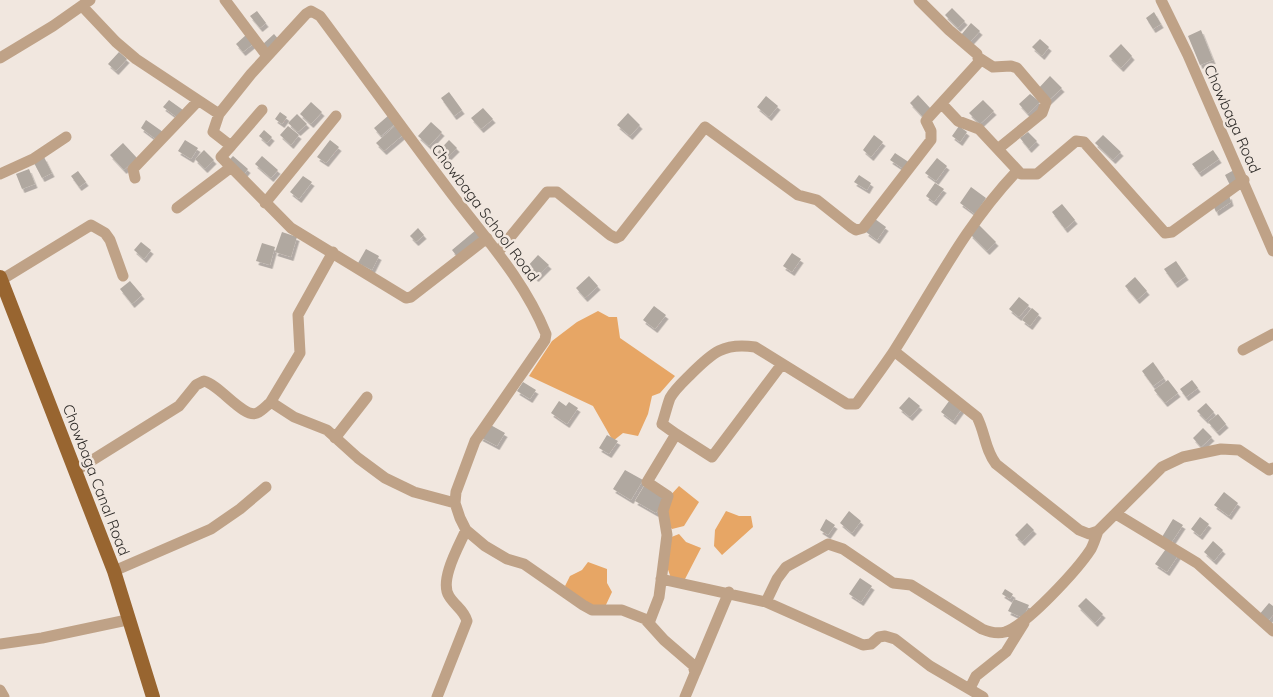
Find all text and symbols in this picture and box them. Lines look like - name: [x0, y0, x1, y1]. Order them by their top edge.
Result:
- street label: Chowbaga Road: [1200, 62, 1265, 176]
- street label: Chowbaga School Road: [428, 140, 543, 285]
- street label: Chowbaga Canal Road: [59, 401, 134, 558]

